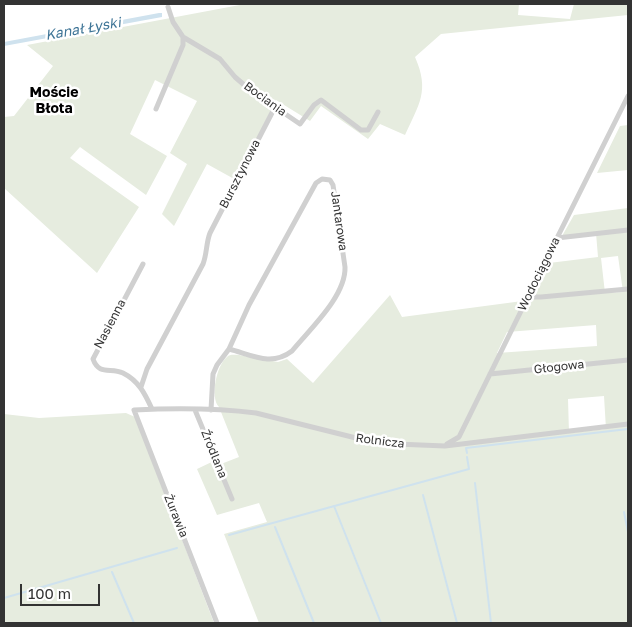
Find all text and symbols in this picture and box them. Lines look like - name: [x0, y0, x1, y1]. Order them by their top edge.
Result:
- water label: Kanał Łyski: [44, 14, 122, 44]
- street label: Bociania: [241, 79, 289, 119]
- district label: Moście Błota: [30, 85, 78, 118]
- street label: Bursztynowa: [217, 137, 263, 211]
- street label: Jantarowa: [328, 190, 350, 252]
- street label: Wodociągowa: [515, 235, 563, 313]
- street label: Nasienna: [91, 297, 129, 351]
- street label: Głogowa: [533, 357, 585, 377]
- street label: Źródlana: [198, 428, 230, 480]
- street label: Rolnicza: [355, 431, 405, 451]
- street label: Żurawia: [161, 492, 191, 540]
- scale bar: [22, 574, 102, 606]
- text: 100 m: [28, 584, 71, 602]

